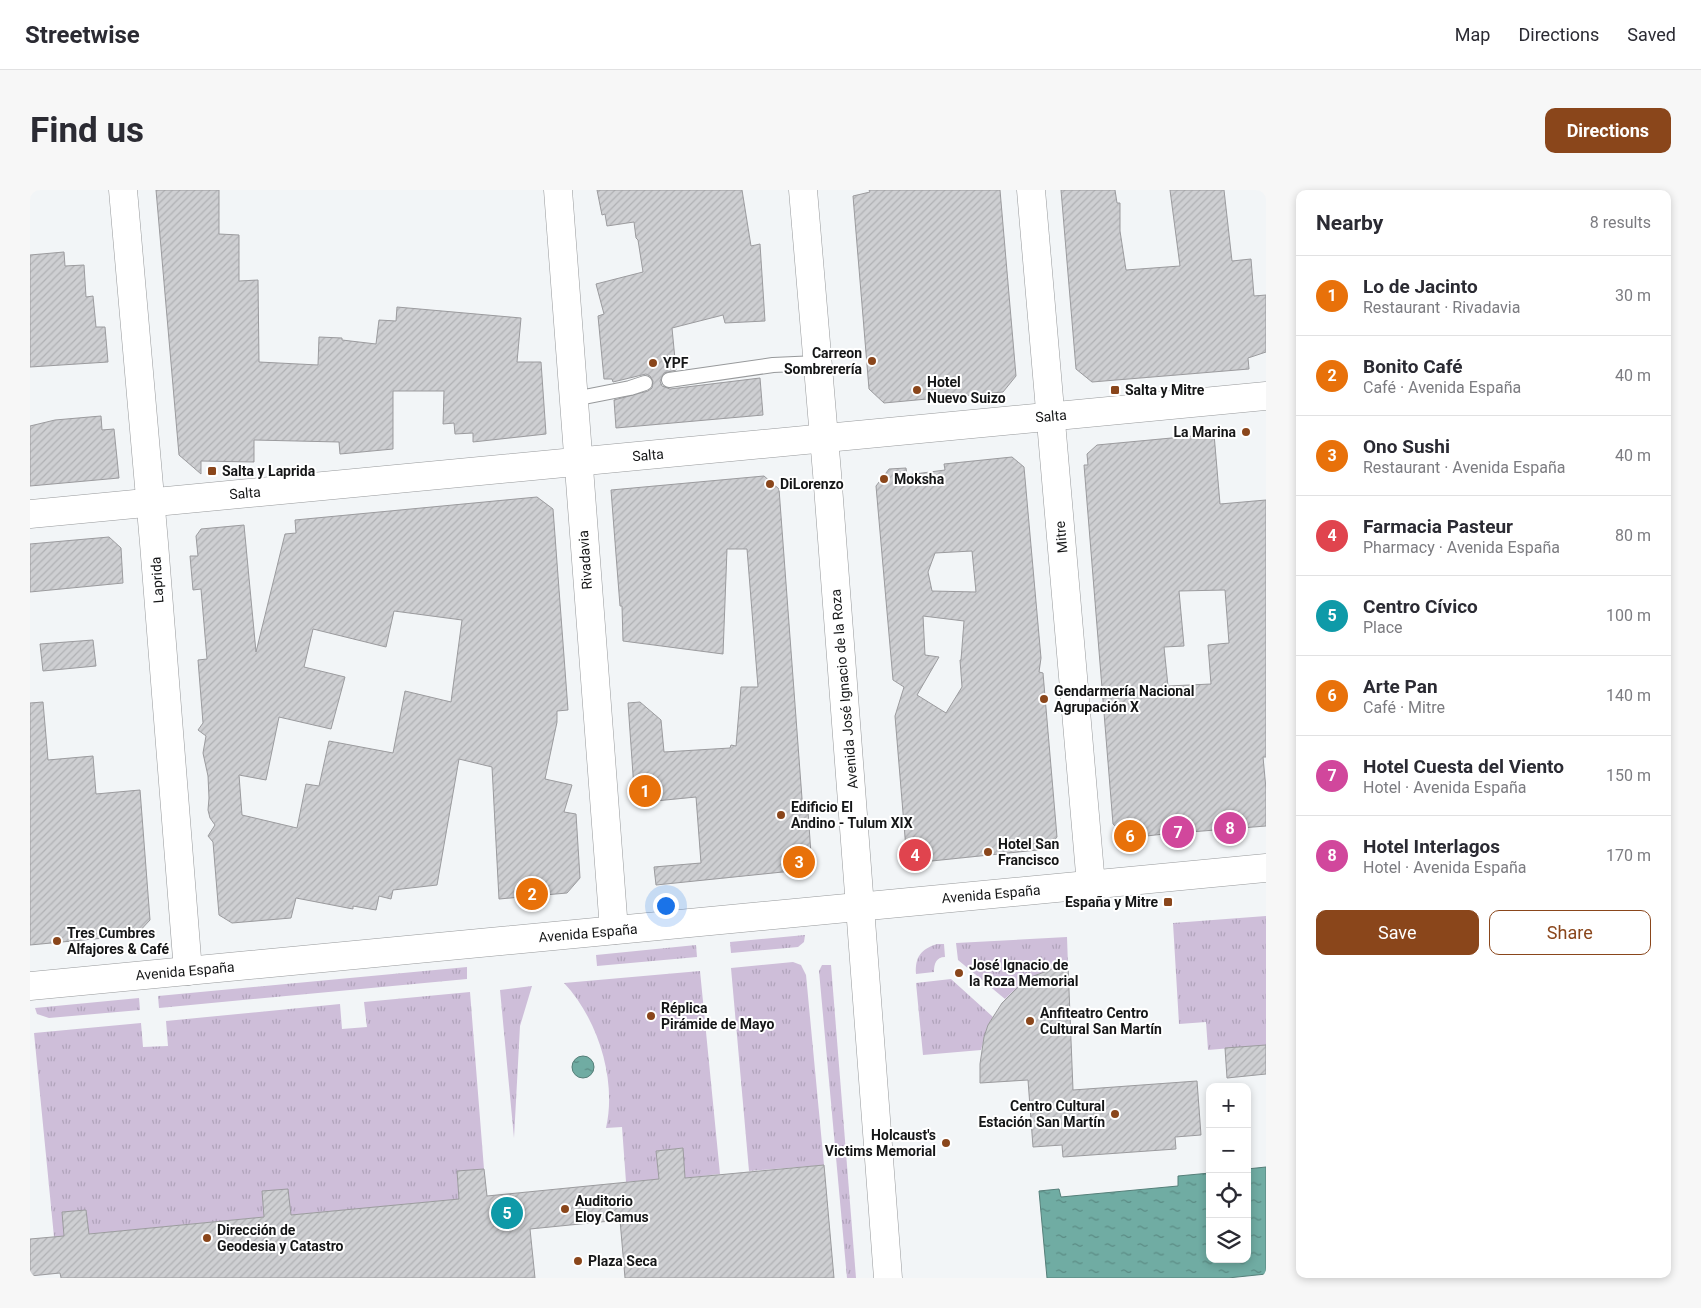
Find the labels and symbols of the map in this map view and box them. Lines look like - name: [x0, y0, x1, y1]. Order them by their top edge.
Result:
- place label: Carreon Sombrerería: [784, 345, 862, 377]
- place label: YPF: [663, 355, 689, 371]
- marker: Carreon Sombrerería: [866, 355, 878, 367]
- marker: YPF: [647, 357, 659, 369]
- place label: Hotel Nuevo Suizo: [927, 374, 1006, 406]
- place label: Salta y Mitre: [1125, 382, 1205, 398]
- marker: Hotel Nuevo Suizo: [911, 384, 923, 396]
- marker: Salta y Mitre: [1109, 384, 1121, 396]
- street label: Salta: [1035, 407, 1067, 425]
- place label: La Marina: [1174, 424, 1237, 440]
- marker: La Marina: [1240, 426, 1252, 438]
- street label: Salta: [632, 446, 664, 464]
- place label: Salta y Laprida: [222, 463, 316, 479]
- marker: Salta y Laprida: [206, 465, 218, 477]
- place label: Moksha: [894, 471, 945, 487]
- marker: Moksha: [878, 473, 890, 485]
- place label: DiLorenzo: [780, 476, 844, 492]
- marker: DiLorenzo: [764, 478, 776, 490]
- street label: Salta: [229, 484, 261, 502]
- street label: Mitre: [1052, 520, 1070, 554]
- street label: Rivadavia: [575, 530, 595, 590]
- street label: Laprida: [147, 556, 167, 604]
- street label: Avenida José Ignacio de la Roza: [827, 588, 861, 790]
- place label: Gendarmería Nacional Agrupación X: [1054, 683, 1194, 715]
- marker: Gendarmería Nacional Agrupación X: [1038, 693, 1050, 705]
- pin: 1: [629, 772, 661, 810]
- place label: Edificio El Andino - Tulum XIX: [791, 799, 913, 831]
- marker: Edificio El Andino - Tulum XIX: [775, 809, 787, 821]
- pin: 8: [1214, 809, 1246, 847]
- pin: 7: [1162, 813, 1194, 851]
- pin: 6: [1114, 817, 1146, 855]
- pin: 4: [899, 836, 931, 874]
- place label: Hotel San Francisco: [998, 836, 1059, 868]
- pin: 3: [783, 843, 815, 881]
- marker: Hotel San Francisco: [982, 846, 994, 858]
- pin: 2: [516, 875, 548, 913]
- street label: Avenida España: [941, 882, 1041, 906]
- your location: [653, 893, 679, 919]
- place label: España y Mitre: [1065, 894, 1158, 910]
- marker: España y Mitre: [1162, 896, 1174, 908]
- street label: Avenida España: [538, 921, 638, 945]
- place label: Tres Cumbres Alfajores & Café: [67, 925, 170, 957]
- marker: Tres Cumbres Alfajores & Café: [51, 935, 63, 947]
- place label: José Ignacio de la Roza Memorial: [969, 957, 1078, 989]
- street label: Avenida España: [135, 959, 235, 983]
- marker: José Ignacio de la Roza Memorial: [953, 967, 965, 979]
- place label: Réplica Pirámide de Mayo: [661, 1000, 774, 1032]
- place label: Anfiteatro Centro Cultural San Martín: [1040, 1005, 1162, 1037]
- marker: Réplica Pirámide de Mayo: [645, 1010, 657, 1022]
- marker: Anfiteatro Centro Cultural San Martín: [1024, 1015, 1036, 1027]
- place label: Centro Cultural Estación San Martín: [978, 1098, 1105, 1130]
- marker: Centro Cultural Estación San Martín: [1109, 1108, 1121, 1120]
- place label: Holcaust's Victims Memorial: [825, 1127, 936, 1159]
- marker: Holcaust's Victims Memorial: [940, 1137, 952, 1149]
- place label: Auditorio Eloy Camus: [575, 1193, 649, 1225]
- pin: 5: [491, 1194, 523, 1232]
- marker: Auditorio Eloy Camus: [559, 1203, 571, 1215]
- place label: Dirección de Geodesia y Catastro: [217, 1222, 344, 1254]
- marker: Dirección de Geodesia y Catastro: [201, 1232, 213, 1244]
- place label: Plaza Seca: [588, 1253, 658, 1269]
- marker: Plaza Seca: [572, 1255, 584, 1267]

